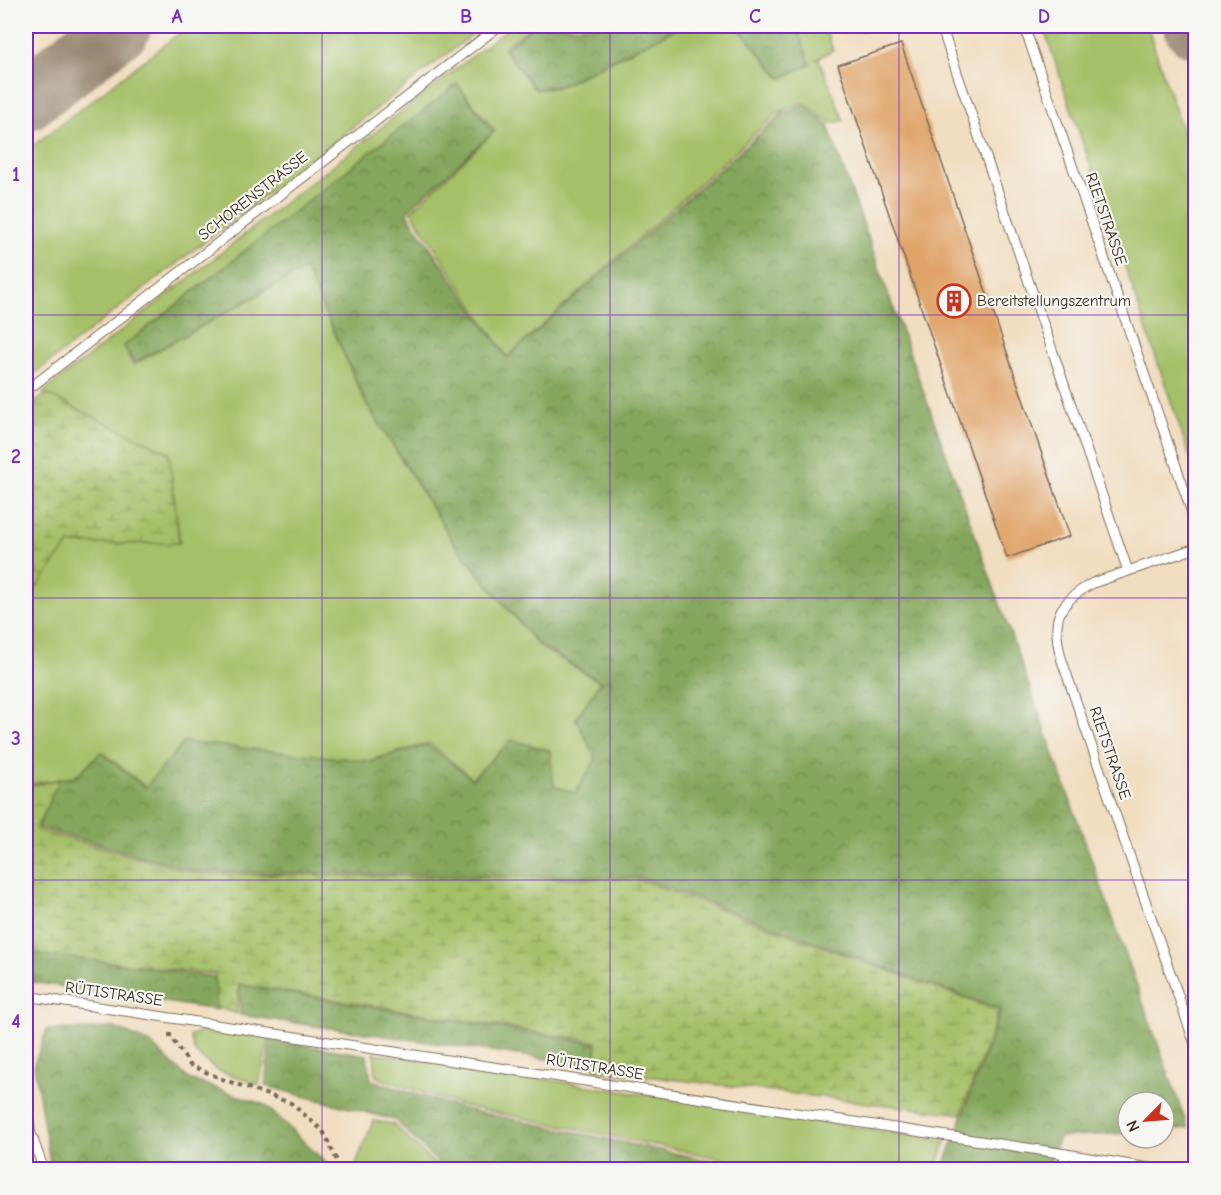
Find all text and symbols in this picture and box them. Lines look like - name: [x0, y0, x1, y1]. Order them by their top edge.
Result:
- text: A: [171, 5, 183, 28]
- text: B: [460, 5, 472, 28]
- text: C: [749, 5, 761, 28]
- text: D: [1038, 5, 1050, 28]
- street label: SCHORENSTRASSE: [195, 148, 311, 244]
- text: 1: [12, 163, 20, 186]
- street label: RIETSTRASSE: [1082, 170, 1130, 268]
- building icon: Bereitstellungszentrum: [936, 283, 972, 319]
- place label: Bereitstellungszentrum: [977, 292, 1131, 310]
- text: 2: [11, 445, 21, 468]
- street label: RIETSTRASSE: [1086, 704, 1134, 802]
- text: 3: [11, 727, 21, 750]
- street label: RÜTISTRASSE: [64, 978, 164, 1010]
- text: 4: [11, 1010, 21, 1033]
- street label: RÜTISTRASSE: [545, 1050, 645, 1084]
- north arrow: [1116, 1090, 1176, 1150]
- text: N: [1123, 1117, 1144, 1134]

